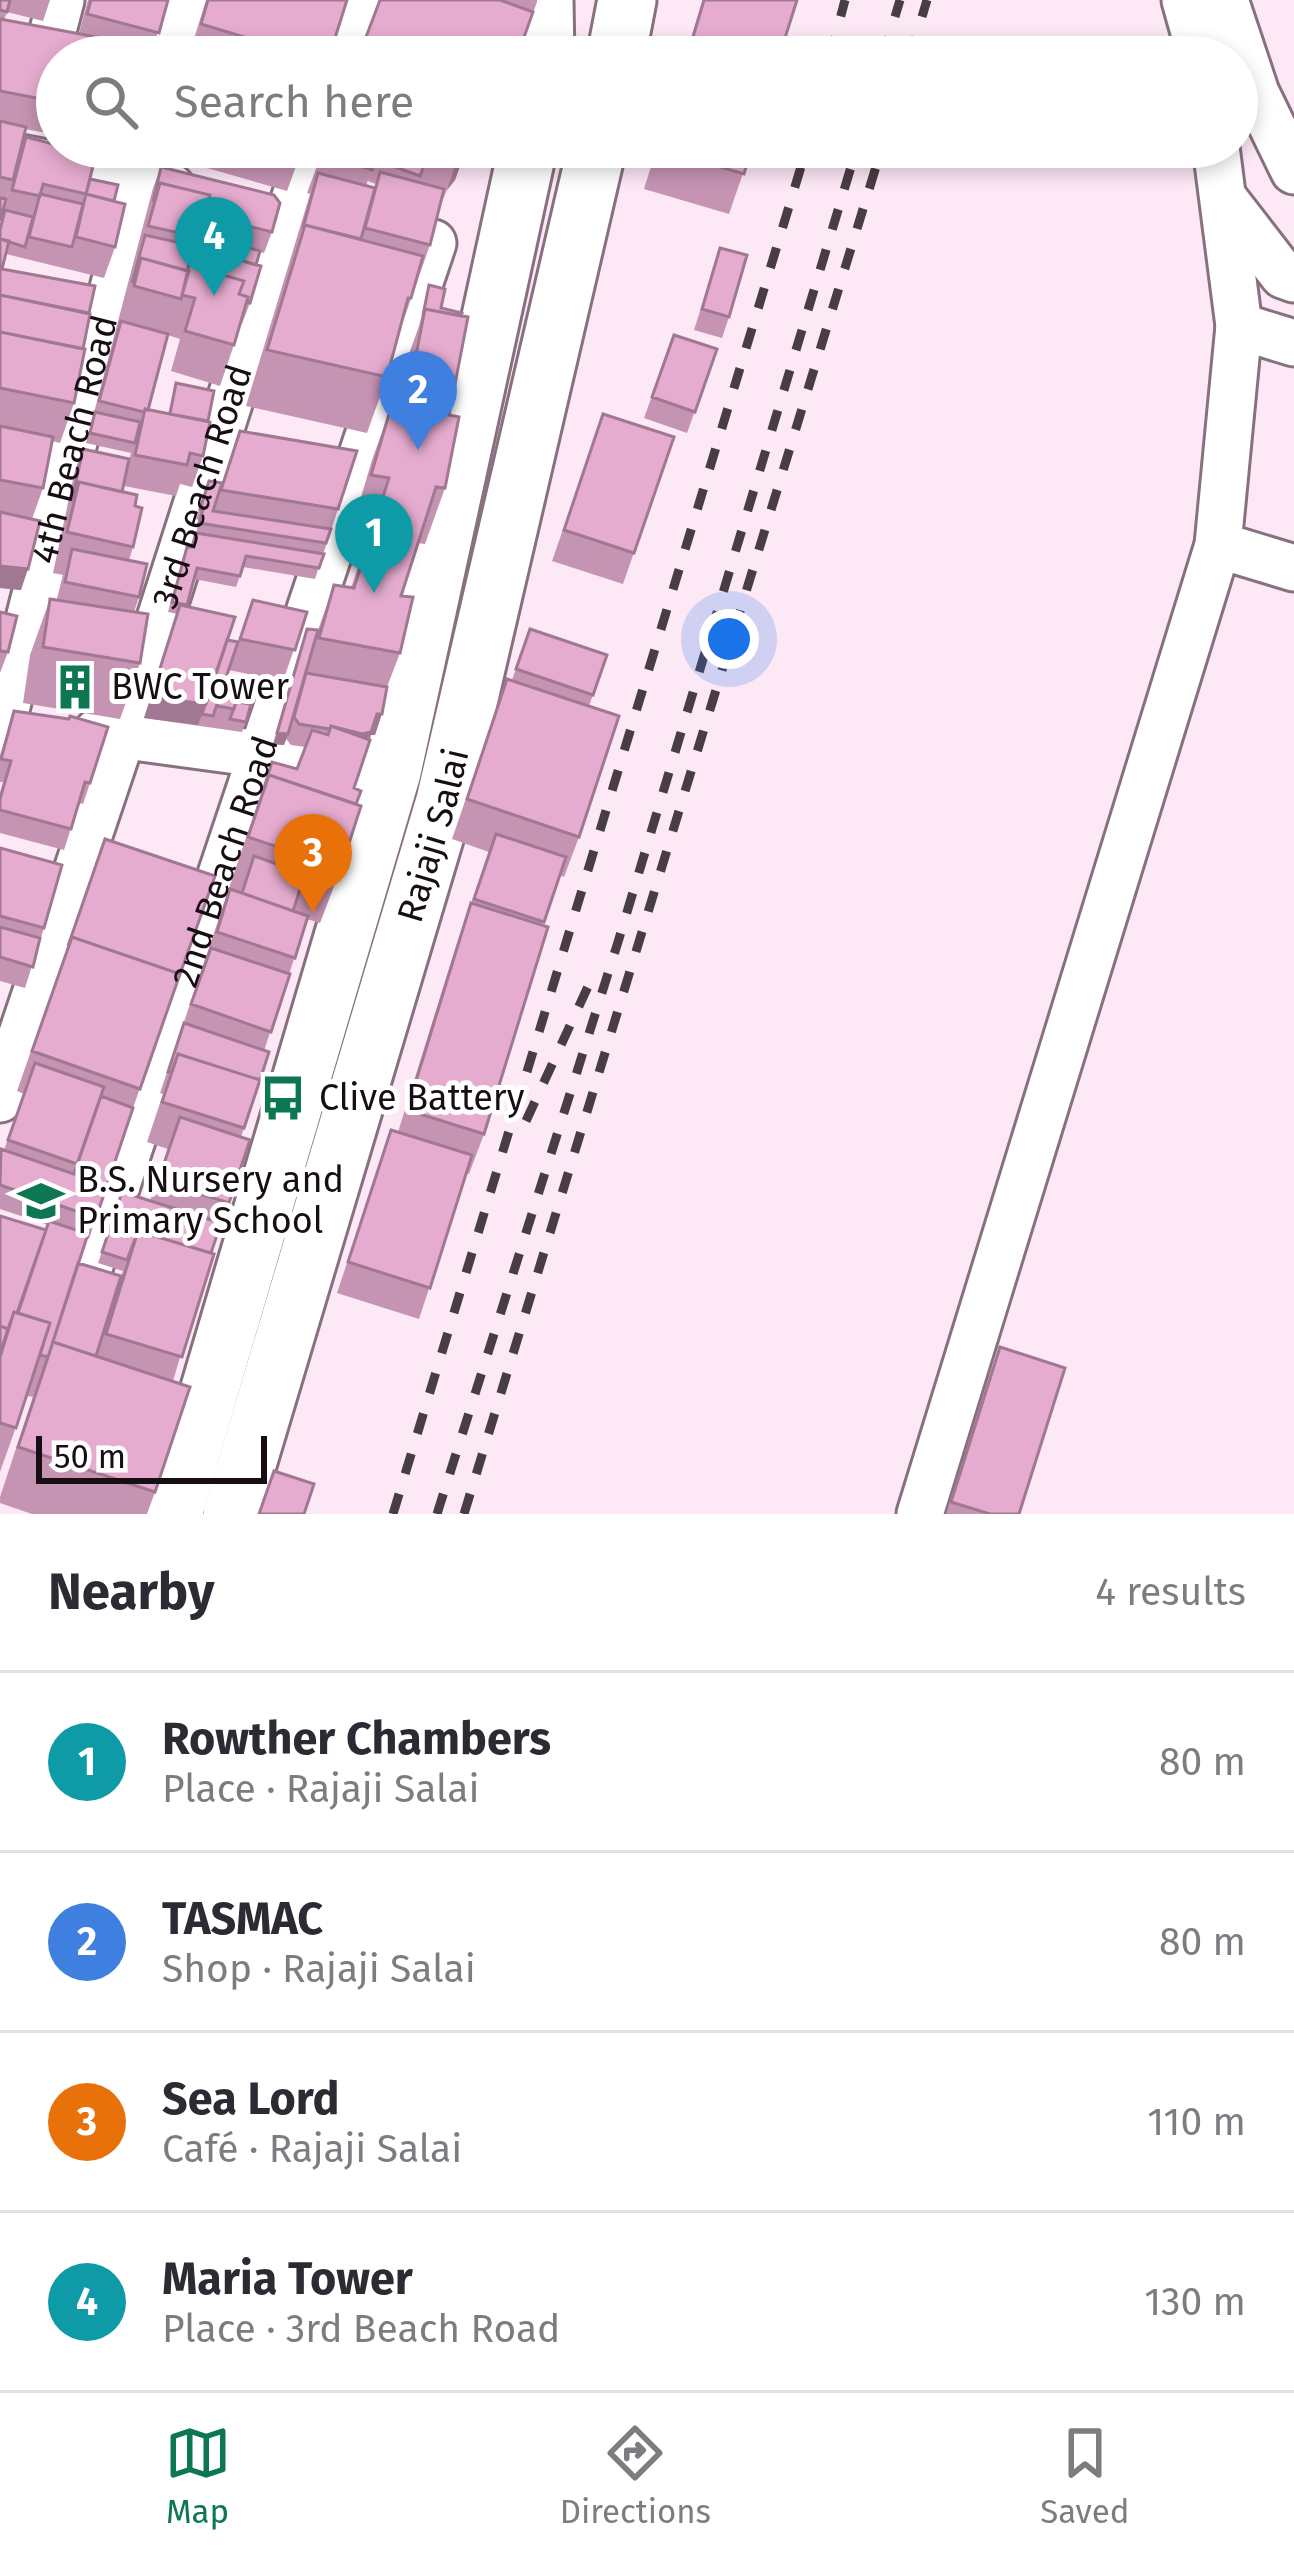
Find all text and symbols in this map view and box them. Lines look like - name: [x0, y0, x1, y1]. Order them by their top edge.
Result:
- search box: [36, 36, 1258, 168]
- icon: search: [78, 69, 144, 135]
- text: Search here: [174, 75, 414, 129]
- pin: 4: [175, 197, 253, 296]
- street label: 4th Beach Road: [22, 311, 127, 568]
- pin: 2: [379, 351, 457, 450]
- street label: 3rd Beach Road: [143, 359, 262, 614]
- pin: 1: [335, 494, 413, 593]
- your location: [699, 609, 759, 669]
- building icon: BWC Tower: [50, 662, 100, 712]
- place label: BWC Tower: [111, 665, 289, 709]
- street label: 2nd Beach Road: [163, 731, 288, 993]
- street label: Rajaji Salai: [388, 744, 478, 928]
- pin: 3: [274, 814, 352, 913]
- bus stop icon: Clive Battery: [258, 1073, 308, 1123]
- place label: Clive Battery: [319, 1076, 525, 1120]
- place label: B.S. Nursery and Primary School: [77, 1158, 344, 1243]
- school or university icon: B.S. Nursery and Primary School: [16, 1176, 66, 1226]
- scale bar: [36, 1430, 267, 1483]
- text: 50 m: [54, 1437, 126, 1477]
- text: Nearby: [48, 1561, 214, 1623]
- text: 4 results: [1095, 1569, 1246, 1615]
- text: Rowther Chambers: [162, 1712, 551, 1766]
- text: 1: [78, 1739, 96, 1785]
- text: 80 m: [1159, 1739, 1246, 1785]
- text: Place · Rajaji Salai: [162, 1766, 479, 1812]
- text: TASMAC: [162, 1892, 323, 1946]
- text: 2: [77, 1919, 97, 1965]
- text: 80 m: [1159, 1919, 1246, 1965]
- text: Shop · Rajaji Salai: [162, 1946, 476, 1992]
- text: Sea Lord: [162, 2072, 339, 2126]
- text: 3: [77, 2099, 97, 2145]
- text: 110 m: [1147, 2099, 1246, 2145]
- text: Café · Rajaji Salai: [162, 2126, 462, 2172]
- text: Maria Tower: [162, 2252, 413, 2306]
- text: 4: [76, 2279, 98, 2325]
- text: 130 m: [1144, 2279, 1246, 2325]
- text: Place · 3rd Beach Road: [162, 2306, 560, 2352]
- tab: Map: [165, 2420, 231, 2532]
- tab: Directions: [560, 2420, 711, 2532]
- tab: Saved: [1040, 2420, 1129, 2532]

